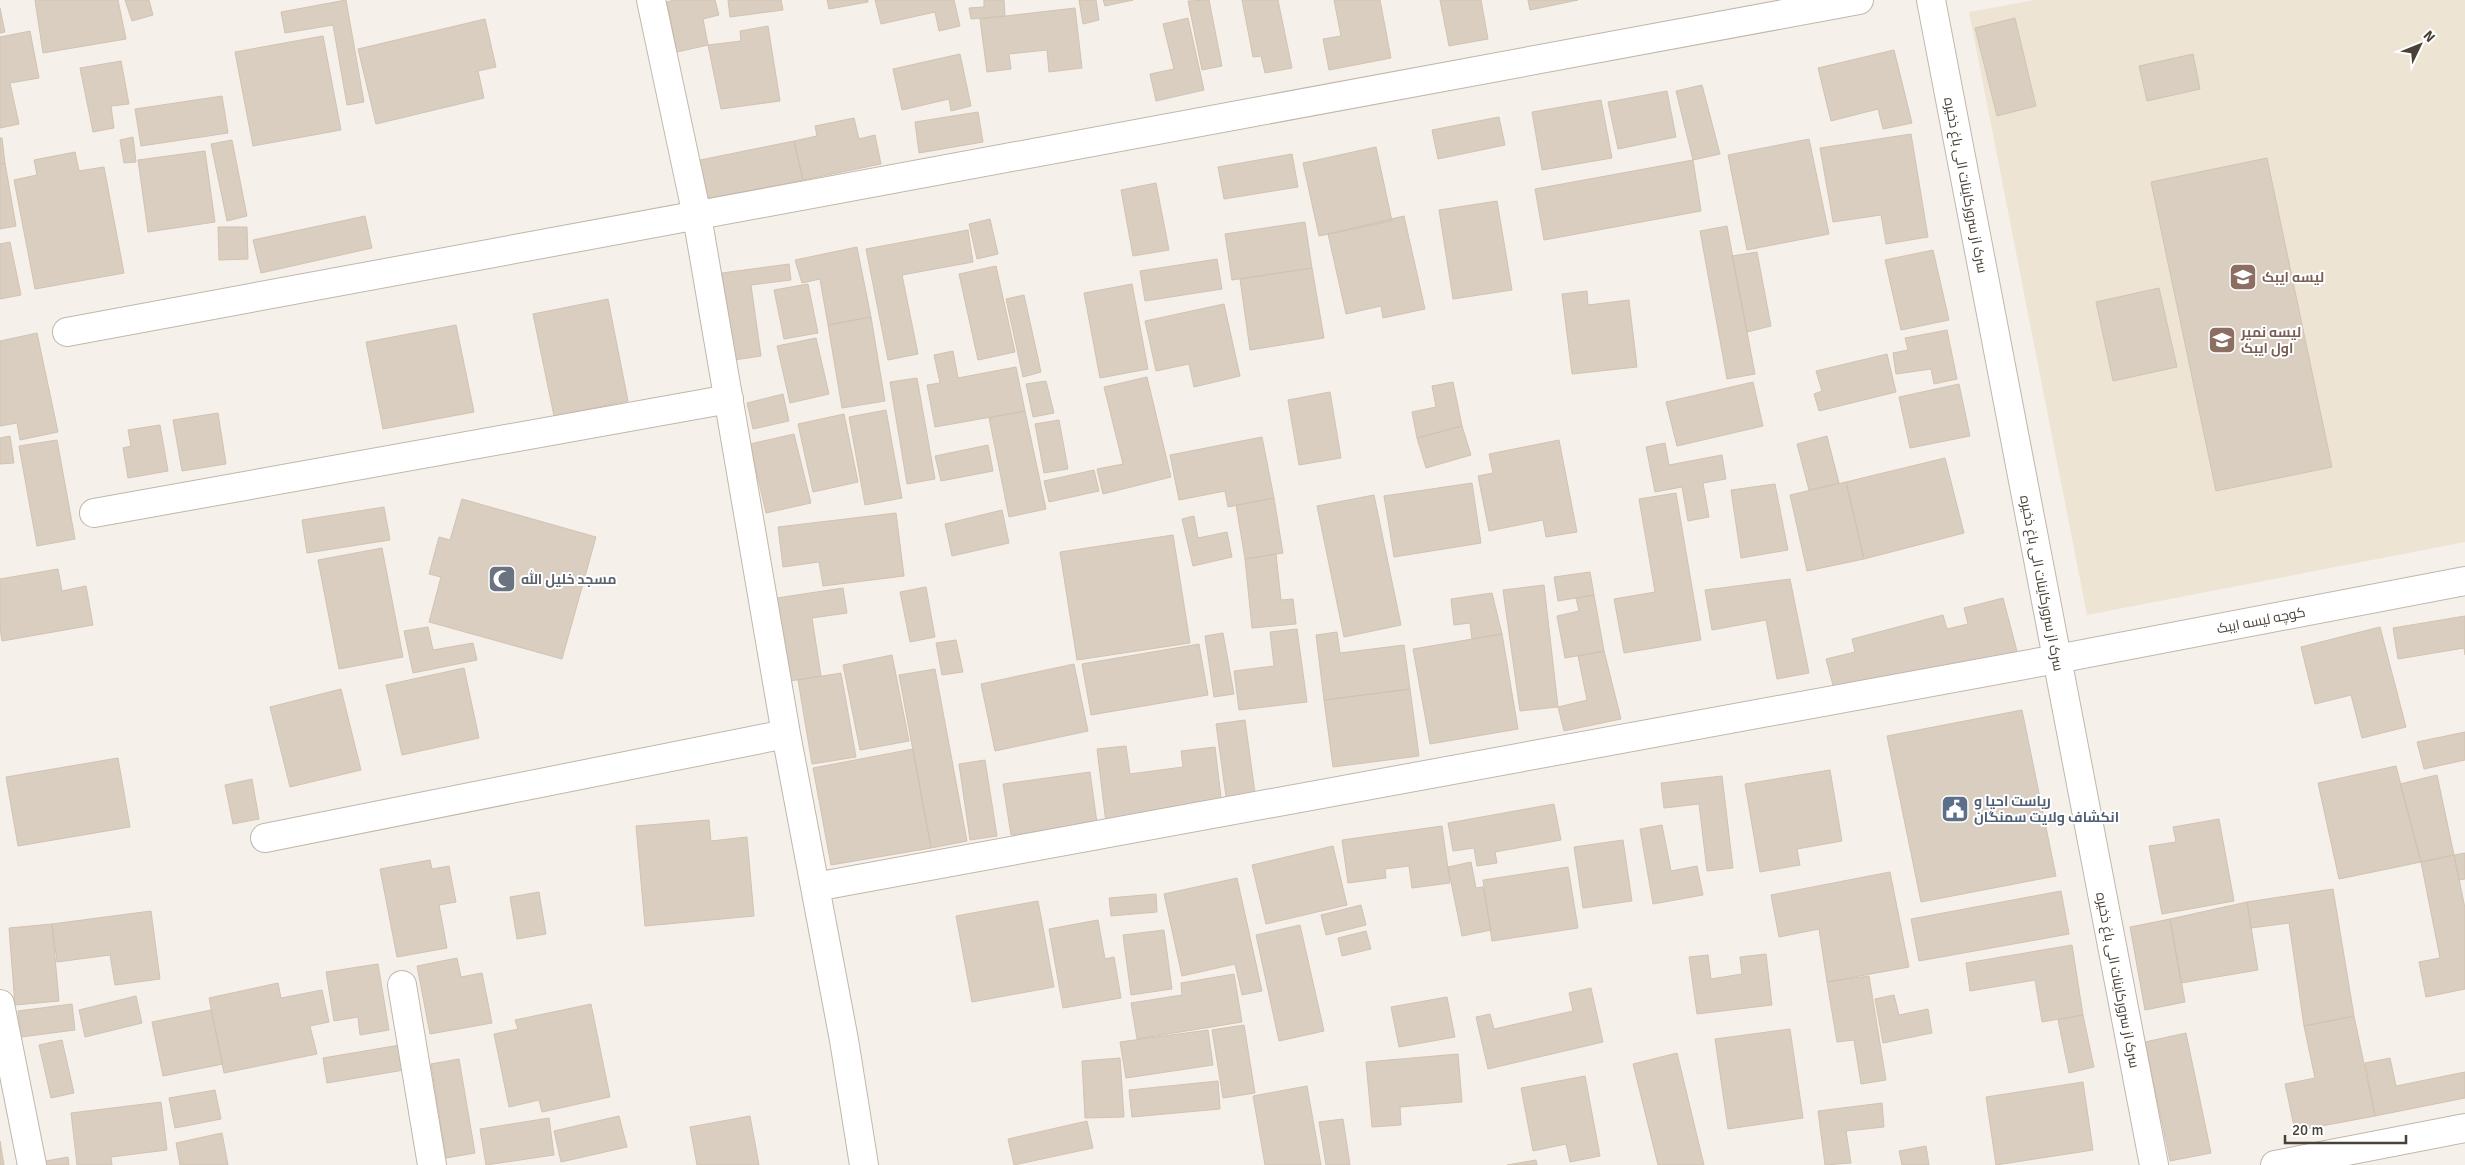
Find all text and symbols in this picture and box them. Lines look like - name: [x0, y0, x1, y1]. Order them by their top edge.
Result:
- north arrow: [2395, 20, 2445, 70]
- text: N: [2420, 27, 2439, 46]
- street label: سرک از سرورکاینات الی باغ ذخیره: [1940, 96, 1991, 274]
- school or university icon: لیسه ایبک: [2228, 262, 2258, 292]
- place label: لیسه ایبک: [2262, 269, 2324, 286]
- place label: لیسه نمیر اول ایبک: [2240, 324, 2301, 357]
- school or university icon: لیسه نمیر اول ایبک: [2207, 325, 2237, 355]
- street label: سرک از سرورکاینات الی باغ ذخیره: [2016, 494, 2067, 672]
- mosque icon: مسجد خلیل الله: [487, 564, 517, 594]
- place label: مسجد خلیل الله: [521, 570, 617, 588]
- street label: کوچه لیسه ایبک: [2215, 604, 2307, 638]
- place label: ریاست احیا و انکشاف ولایت سمنگان: [1974, 793, 2119, 826]
- public building icon: ریاست احیا و انکشاف ولایت سمنگان: [1940, 794, 1970, 824]
- street label: سرک از سرورکاینات الی باغ ذخیره: [2092, 891, 2143, 1069]
- scale bar: [2285, 1112, 2406, 1144]
- text: 20 m: [2292, 1121, 2323, 1139]

